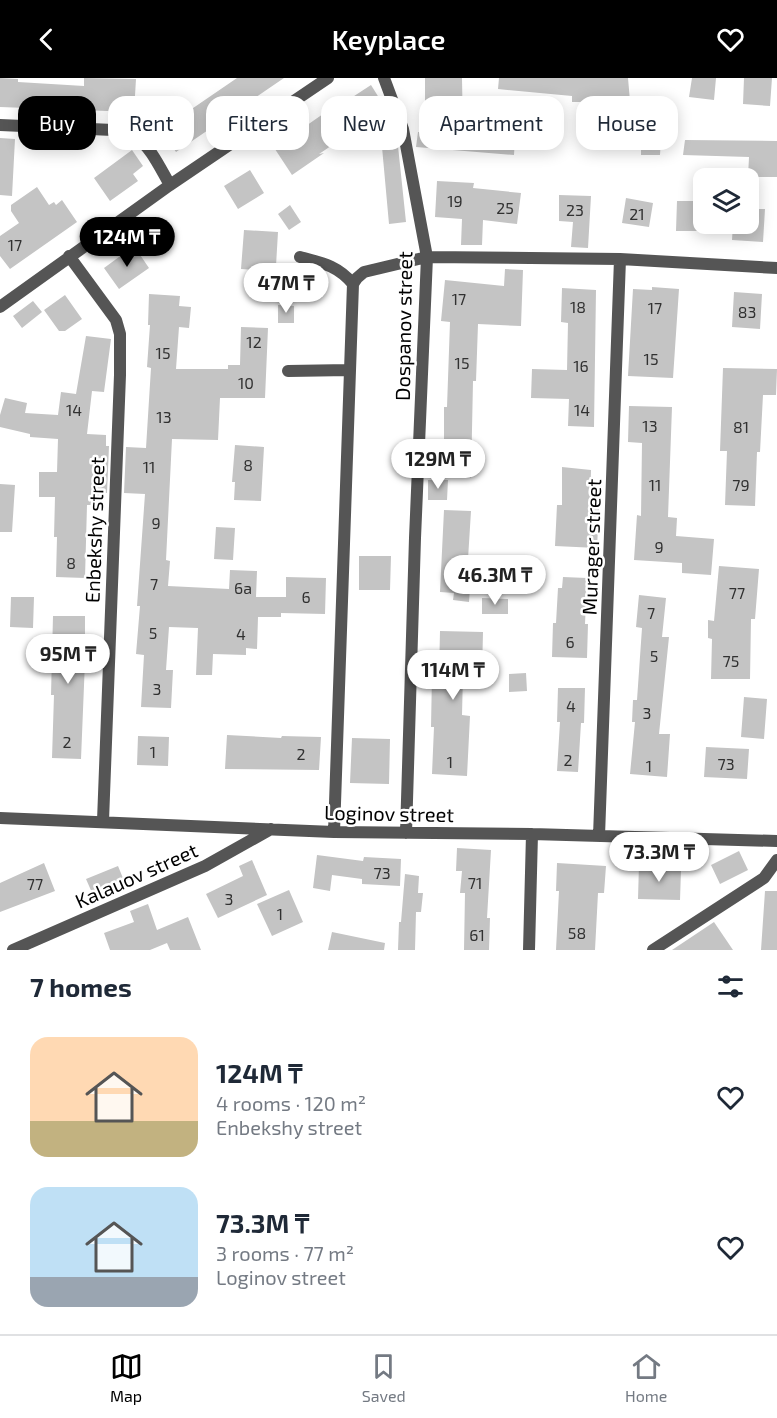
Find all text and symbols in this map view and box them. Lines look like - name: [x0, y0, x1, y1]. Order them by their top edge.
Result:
- icon: back: [30, 23, 63, 56]
- text: Keyplace: [332, 23, 445, 55]
- icon: heart: [714, 23, 747, 56]
- chip: Buy: [18, 96, 96, 150]
- chip: Rent: [108, 96, 194, 150]
- chip: Filters: [206, 96, 309, 150]
- chip: New: [321, 96, 407, 150]
- chip: Apartment: [419, 96, 564, 150]
- chip: House: [576, 96, 678, 150]
- map controls: [693, 168, 759, 234]
- button: layers: [693, 168, 759, 234]
- house number: 19: [447, 191, 463, 210]
- house number: 25: [496, 198, 514, 217]
- house number: 23: [566, 200, 584, 219]
- house number: 21: [629, 204, 645, 223]
- pin: 124M ₸: [78, 217, 176, 268]
- text: 124M ₸: [94, 224, 160, 248]
- house number: 17: [8, 235, 22, 254]
- street label: Dospanov street: [390, 251, 416, 401]
- pin: 47M ₸: [244, 263, 328, 314]
- text: 47M ₸: [258, 270, 314, 294]
- house number: 17: [452, 289, 466, 308]
- house number: 18: [570, 297, 586, 316]
- house number: 17: [648, 298, 662, 317]
- house number: 83: [738, 302, 756, 321]
- house number: 12: [246, 332, 262, 351]
- house number: 15: [156, 343, 170, 362]
- house number: 15: [644, 349, 658, 368]
- house number: 15: [455, 353, 469, 372]
- house number: 16: [573, 356, 589, 375]
- house number: 10: [238, 373, 254, 392]
- house number: 14: [66, 400, 82, 419]
- house number: 14: [574, 400, 590, 419]
- house number: 13: [156, 407, 172, 426]
- house number: 13: [642, 416, 658, 435]
- house number: 81: [733, 417, 749, 436]
- pin: 129M ₸: [389, 439, 487, 490]
- text: 129M ₸: [405, 446, 471, 470]
- house number: 8: [243, 455, 253, 474]
- street label: Enbekshy street: [79, 456, 109, 603]
- house number: 11: [143, 457, 155, 476]
- house number: 11: [649, 475, 661, 494]
- house number: 79: [732, 475, 750, 494]
- street label: Murager street: [577, 478, 605, 616]
- house number: 9: [151, 513, 161, 532]
- house number: 9: [654, 537, 664, 556]
- house number: 8: [66, 553, 76, 572]
- pin: 46.3M ₸: [440, 555, 550, 606]
- text: 46.3M ₸: [458, 562, 532, 586]
- house number: 7: [150, 574, 158, 593]
- house number: 6а: [234, 578, 252, 597]
- house number: 77: [729, 583, 745, 602]
- house number: 6: [301, 587, 311, 606]
- house number: 7: [647, 603, 655, 622]
- house number: 5: [149, 623, 157, 642]
- house number: 4: [236, 624, 246, 643]
- house number: 6: [565, 632, 575, 651]
- pin: 95M ₸: [26, 634, 110, 685]
- text: 95M ₸: [40, 641, 96, 665]
- house number: 5: [650, 646, 658, 665]
- pin: 114M ₸: [404, 650, 502, 701]
- house number: 75: [723, 651, 739, 670]
- text: 114M ₸: [421, 657, 485, 681]
- house number: 3: [153, 679, 161, 698]
- house number: 4: [566, 696, 576, 715]
- house number: 3: [643, 703, 651, 722]
- house number: 2: [63, 732, 72, 751]
- house number: 1: [150, 742, 156, 761]
- house number: 2: [297, 744, 306, 763]
- house number: 2: [564, 750, 573, 769]
- house number: 1: [447, 752, 453, 771]
- house number: 73: [717, 754, 735, 773]
- house number: 1: [646, 756, 652, 775]
- street label: Loginov street: [324, 800, 454, 826]
- pin: 73.3M ₸: [604, 832, 714, 883]
- street label: Kalauov street: [71, 837, 201, 913]
- text: 73.3M ₸: [623, 839, 695, 863]
- house number: 73: [373, 863, 391, 882]
- house number: 71: [468, 873, 482, 892]
- house number: 77: [27, 874, 43, 893]
- house number: 3: [225, 889, 233, 908]
- house number: 1: [277, 904, 283, 923]
- house number: 58: [568, 923, 586, 942]
- house number: 61: [469, 925, 485, 944]
- icon: filters: [714, 970, 747, 1003]
- text: 7 homes: [30, 971, 132, 1002]
- text: 124M ₸: [216, 1057, 303, 1088]
- icon: home: [78, 1061, 150, 1133]
- icon: heart: [714, 1081, 747, 1114]
- text: 4 rooms · 120 m²: [216, 1091, 366, 1115]
- text: Enbekshy street: [216, 1115, 362, 1139]
- text: 73.3M ₸: [216, 1207, 309, 1238]
- icon: home: [78, 1211, 150, 1283]
- icon: heart: [714, 1231, 747, 1264]
- text: 3 rooms · 77 m²: [216, 1241, 354, 1265]
- text: Loginov street: [216, 1265, 346, 1289]
- tab: Map: [110, 1350, 143, 1405]
- tab: Saved: [362, 1350, 406, 1405]
- tab: Home: [625, 1350, 667, 1405]

